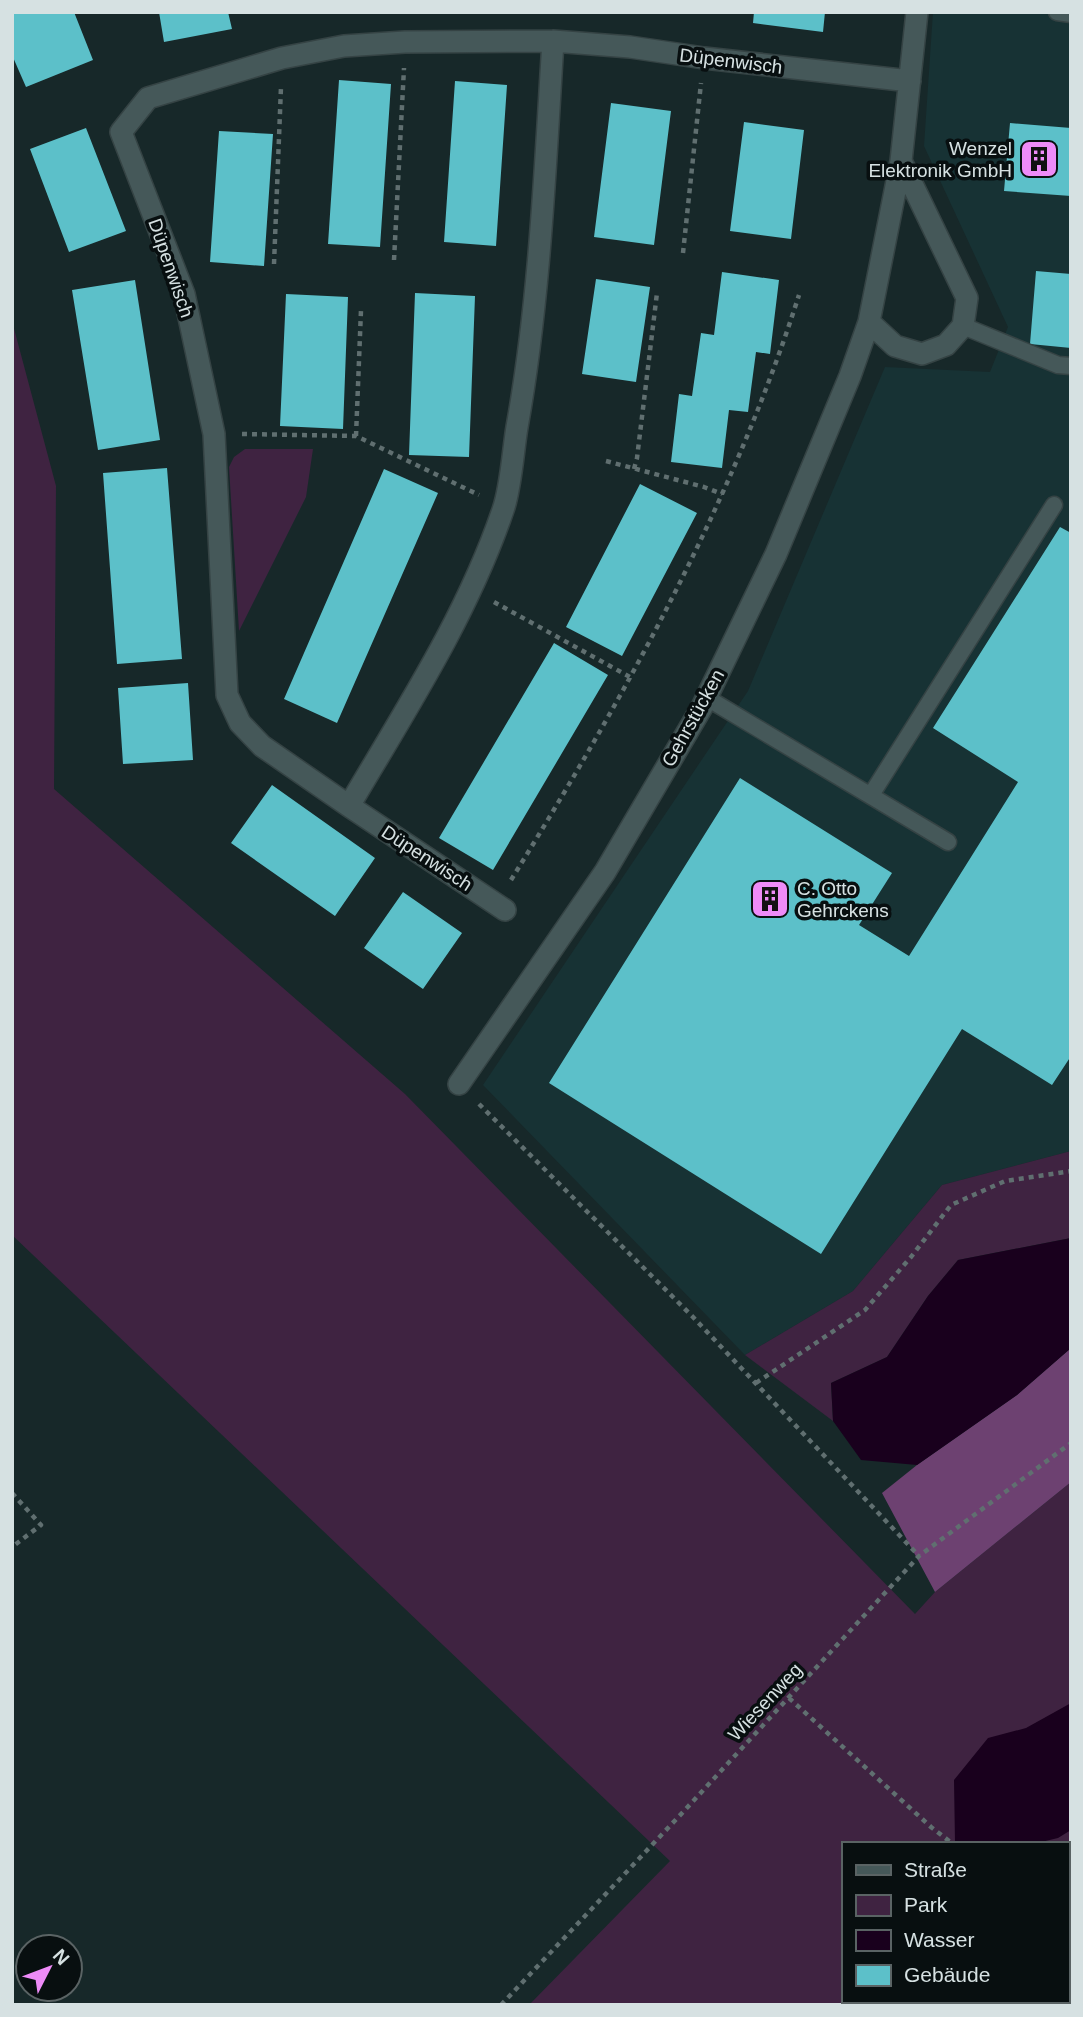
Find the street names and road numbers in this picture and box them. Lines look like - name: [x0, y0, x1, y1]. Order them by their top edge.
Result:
- street label: Düpenwisch: [678, 44, 784, 78]
- street label: Düpenwisch: [144, 216, 198, 320]
- street label: Gehrstücken: [658, 666, 728, 770]
- street label: Düpenwisch: [378, 821, 476, 895]
- street label: Wiesenweg: [724, 1659, 806, 1745]

